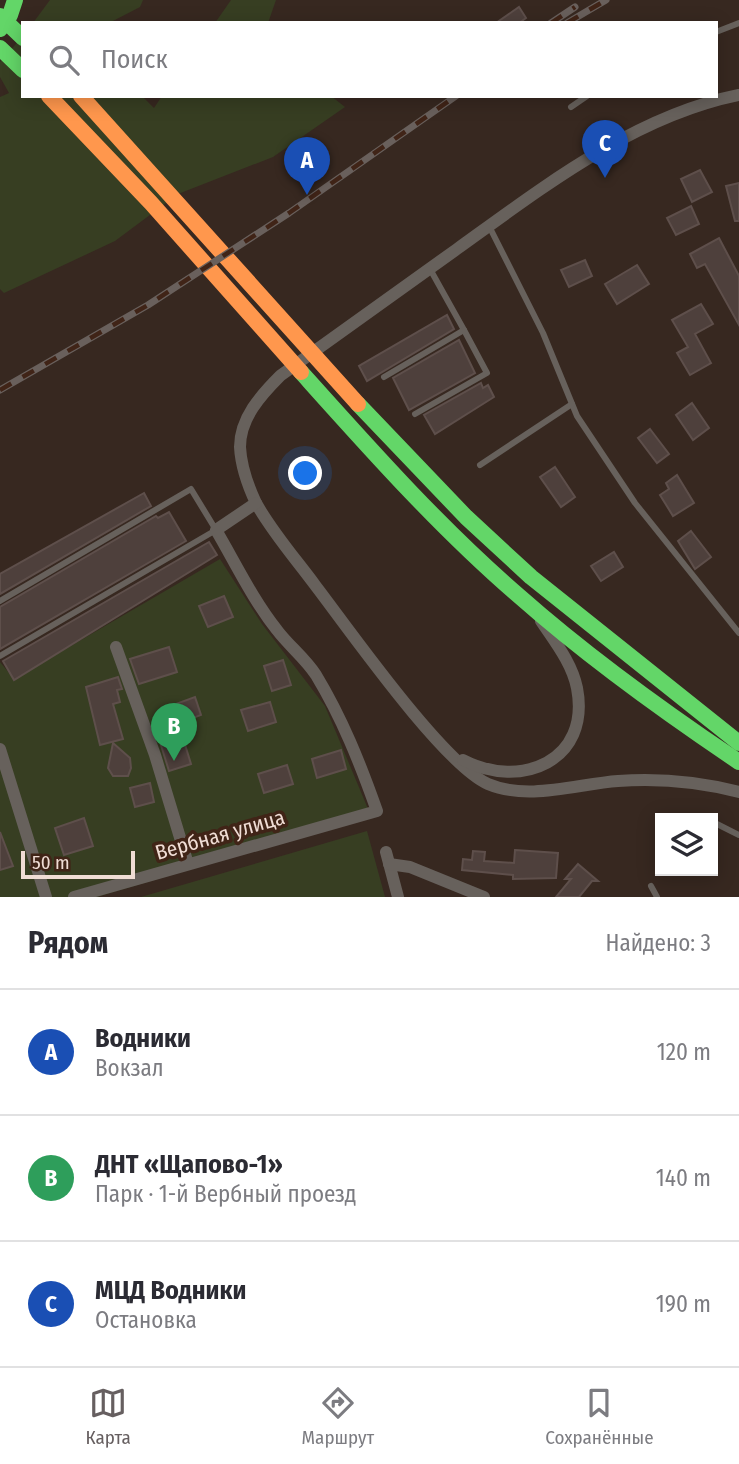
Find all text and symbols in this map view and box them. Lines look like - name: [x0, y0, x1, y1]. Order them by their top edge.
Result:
- search box: [21, 21, 718, 98]
- icon: search: [45, 41, 83, 79]
- text: Поиск: [101, 44, 168, 75]
- pin: C: [582, 120, 628, 178]
- pin: A: [284, 137, 330, 195]
- your location: [288, 456, 322, 490]
- pin: B: [151, 703, 197, 761]
- street label: Вербная улица: [152, 804, 288, 866]
- map controls: [655, 813, 718, 876]
- button: layers: [655, 813, 718, 876]
- scale bar: [21, 848, 135, 880]
- text: 50 m: [32, 851, 70, 874]
- text: Рядом: [28, 925, 108, 961]
- text: Найдено: 3: [606, 929, 711, 957]
- text: Водники: [95, 1023, 191, 1054]
- text: A: [45, 1038, 57, 1066]
- text: 120 m: [657, 1038, 711, 1066]
- text: Вокзал: [95, 1054, 164, 1082]
- text: ДНТ «Щапово-1»: [95, 1149, 283, 1180]
- text: B: [45, 1164, 57, 1192]
- text: 140 m: [656, 1164, 711, 1192]
- text: Парк · 1-й Вербный проезд: [95, 1180, 356, 1208]
- text: МЦД Водники: [95, 1275, 246, 1306]
- text: C: [45, 1290, 57, 1318]
- text: 190 m: [656, 1290, 711, 1318]
- text: Остановка: [95, 1306, 197, 1334]
- tab: Карта: [85, 1384, 131, 1449]
- tab: Маршрут: [302, 1384, 374, 1449]
- tab: Сохранённые: [545, 1384, 654, 1449]

